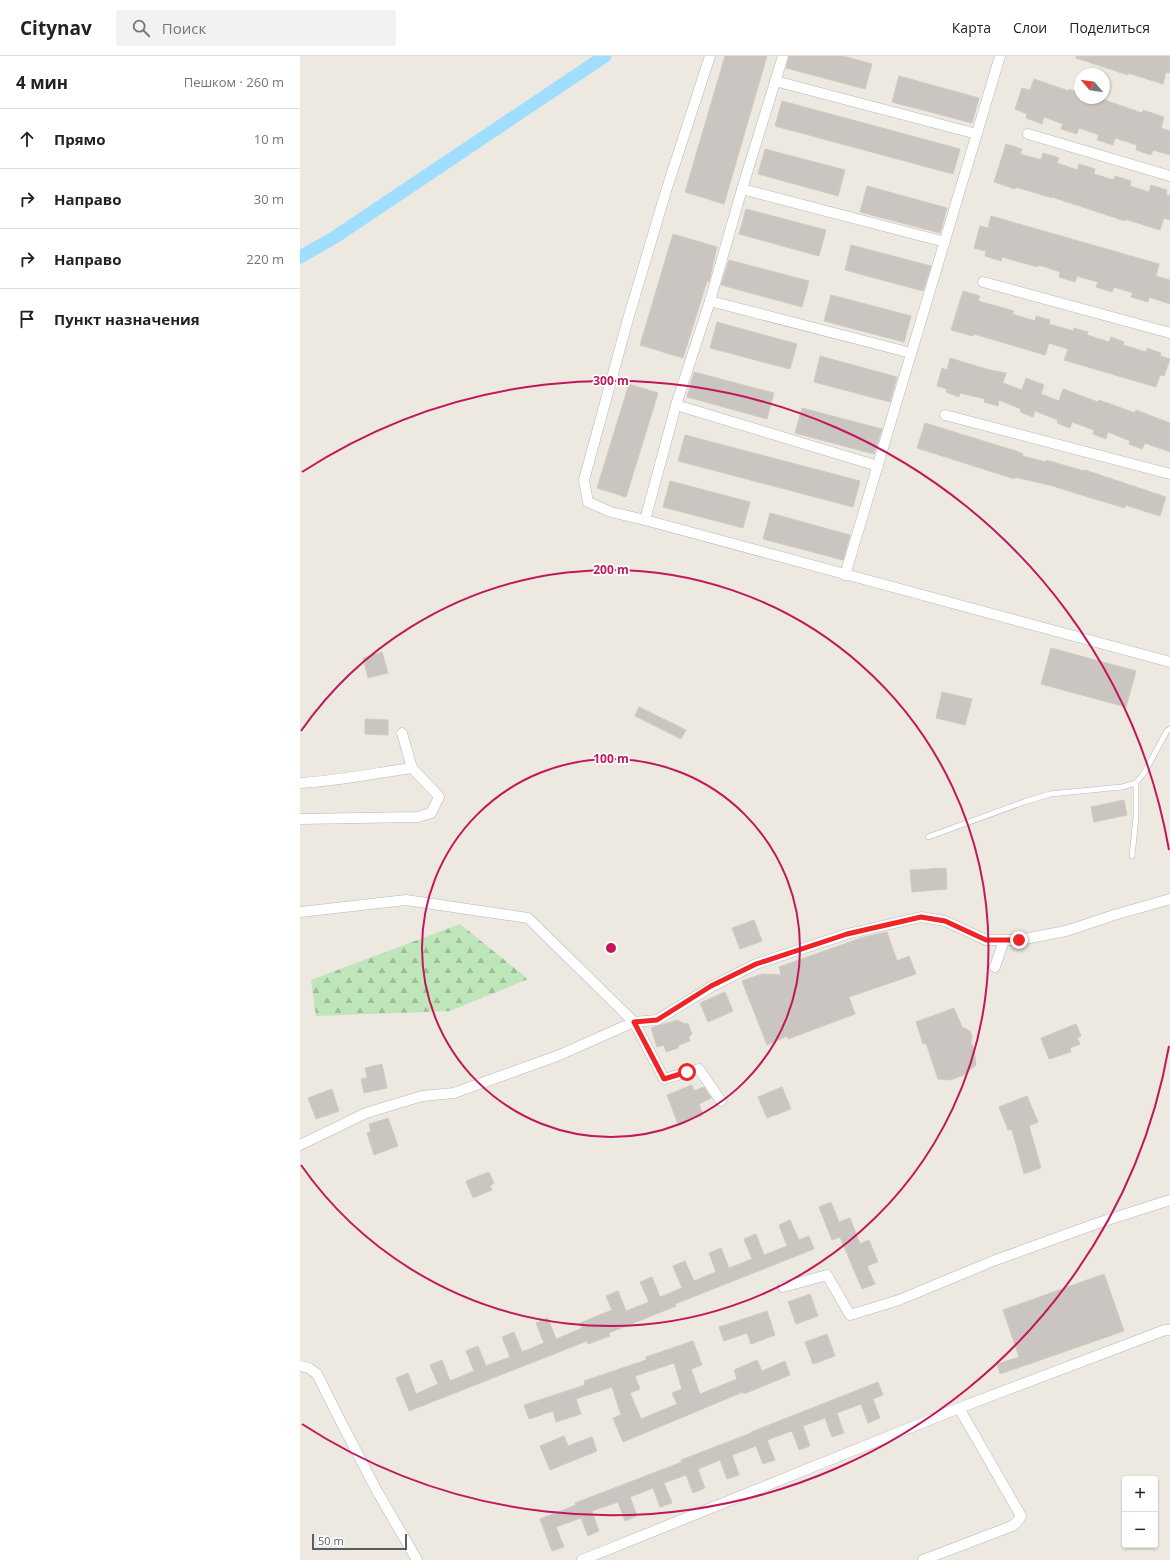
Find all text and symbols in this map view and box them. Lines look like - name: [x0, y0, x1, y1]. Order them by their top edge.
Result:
- search box: [116, 10, 396, 46]
- text: Citynav: [20, 15, 92, 41]
- icon: search: [130, 17, 152, 39]
- text: Поиск: [162, 18, 206, 38]
- text: Карта: [952, 18, 991, 37]
- text: Слои: [1013, 18, 1047, 37]
- text: Поделиться: [1069, 18, 1150, 37]
- north arrow: [1074, 68, 1110, 104]
- text: 4 мин: [16, 71, 68, 94]
- text: Пешком · 260 m: [184, 73, 284, 91]
- icon: ahead: [16, 128, 38, 150]
- text: Прямо: [54, 129, 106, 149]
- text: 10 m: [254, 130, 284, 148]
- icon: right: [16, 188, 38, 210]
- text: Направо: [54, 189, 122, 209]
- text: 30 m: [254, 190, 284, 208]
- icon: right: [16, 248, 38, 270]
- text: Направо: [54, 249, 122, 269]
- text: 220 m: [246, 250, 284, 268]
- icon: arrive: [16, 308, 38, 330]
- text: Пункт назначения: [54, 309, 200, 329]
- text: 300 m: [593, 372, 629, 389]
- text: 200 m: [593, 561, 629, 578]
- text: 100 m: [593, 750, 629, 767]
- route end: [1010, 931, 1028, 949]
- centre of rings: [604, 941, 618, 955]
- route start: [678, 1063, 696, 1081]
- map controls: [1122, 1476, 1158, 1548]
- button: +: [1122, 1476, 1158, 1512]
- button: −: [1122, 1512, 1158, 1548]
- scale bar: [312, 1532, 407, 1551]
- text: 50 m: [318, 1533, 344, 1548]

